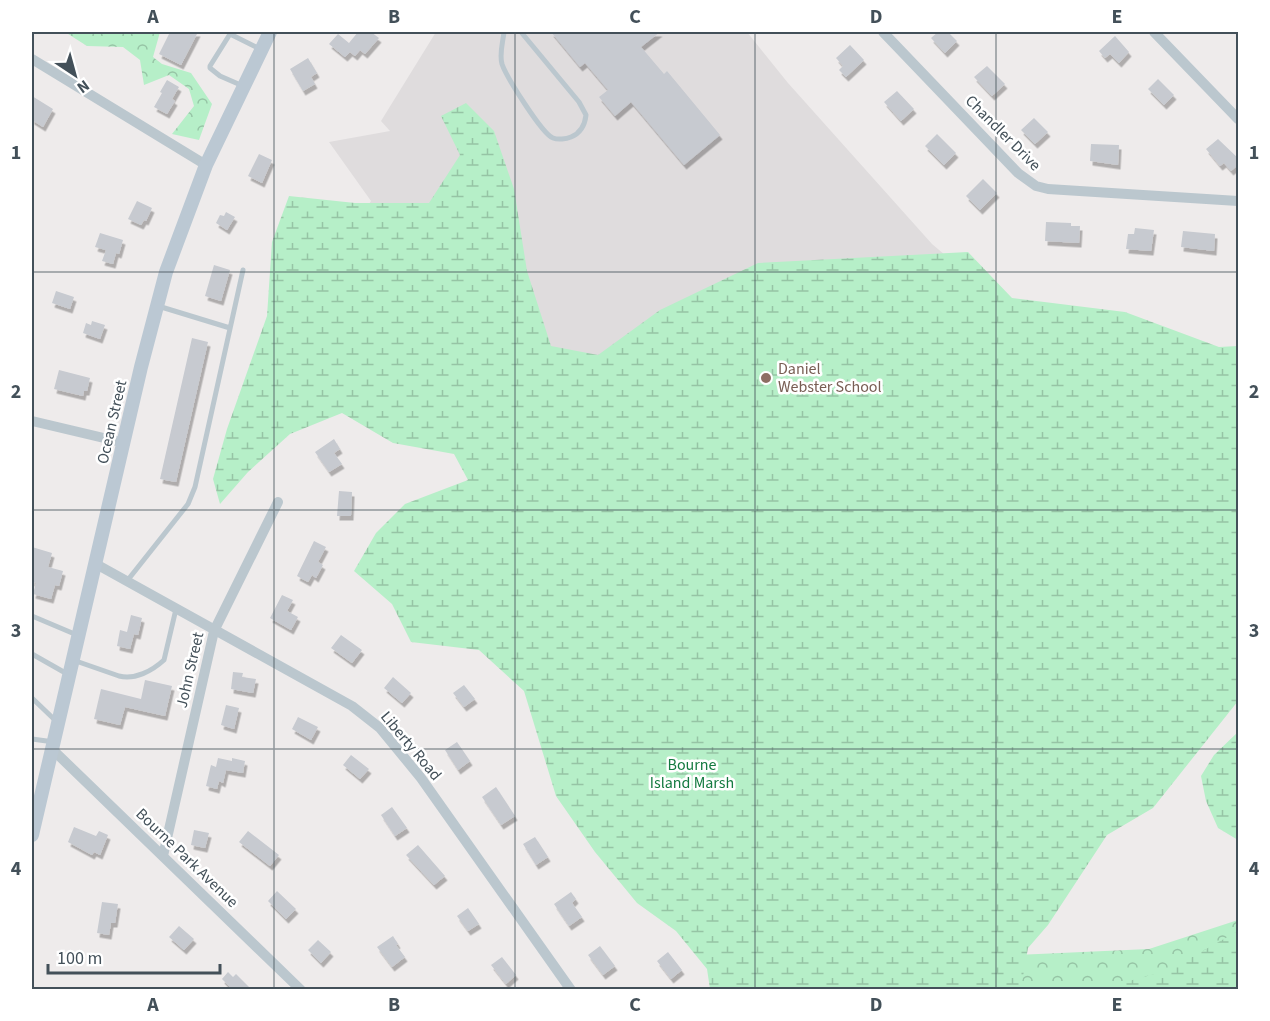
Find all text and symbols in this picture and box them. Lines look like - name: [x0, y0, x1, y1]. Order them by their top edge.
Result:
- text: A: [146, 3, 159, 31]
- text: B: [388, 3, 400, 31]
- text: C: [629, 3, 641, 31]
- text: D: [870, 3, 882, 31]
- text: E: [1112, 3, 1122, 31]
- north arrow: [45, 45, 105, 105]
- text: N: [72, 74, 94, 98]
- street label: Chandler Drive: [960, 90, 1046, 176]
- text: 1: [11, 139, 21, 167]
- text: 1: [1249, 139, 1259, 167]
- place label: Daniel Webster School: [778, 358, 882, 398]
- marker: Daniel Webster School: [759, 371, 773, 385]
- street label: Ocean Street: [92, 377, 132, 466]
- text: 2: [11, 378, 21, 406]
- text: 2: [1249, 378, 1259, 406]
- text: 3: [11, 617, 21, 645]
- text: 3: [1249, 617, 1259, 645]
- street label: John Street: [171, 629, 210, 710]
- street label: Liberty Road: [375, 707, 447, 785]
- park label: Bourne Island Marsh: [650, 754, 734, 794]
- street label: Bourne Park Avenue: [131, 803, 243, 913]
- text: 4: [11, 855, 22, 883]
- text: 4: [1249, 855, 1260, 883]
- scale bar: [48, 937, 220, 975]
- text: 100 m: [57, 946, 102, 971]
- text: A: [146, 991, 159, 1019]
- text: B: [388, 991, 400, 1019]
- text: C: [629, 991, 641, 1019]
- text: D: [870, 991, 882, 1019]
- text: E: [1112, 991, 1122, 1019]

